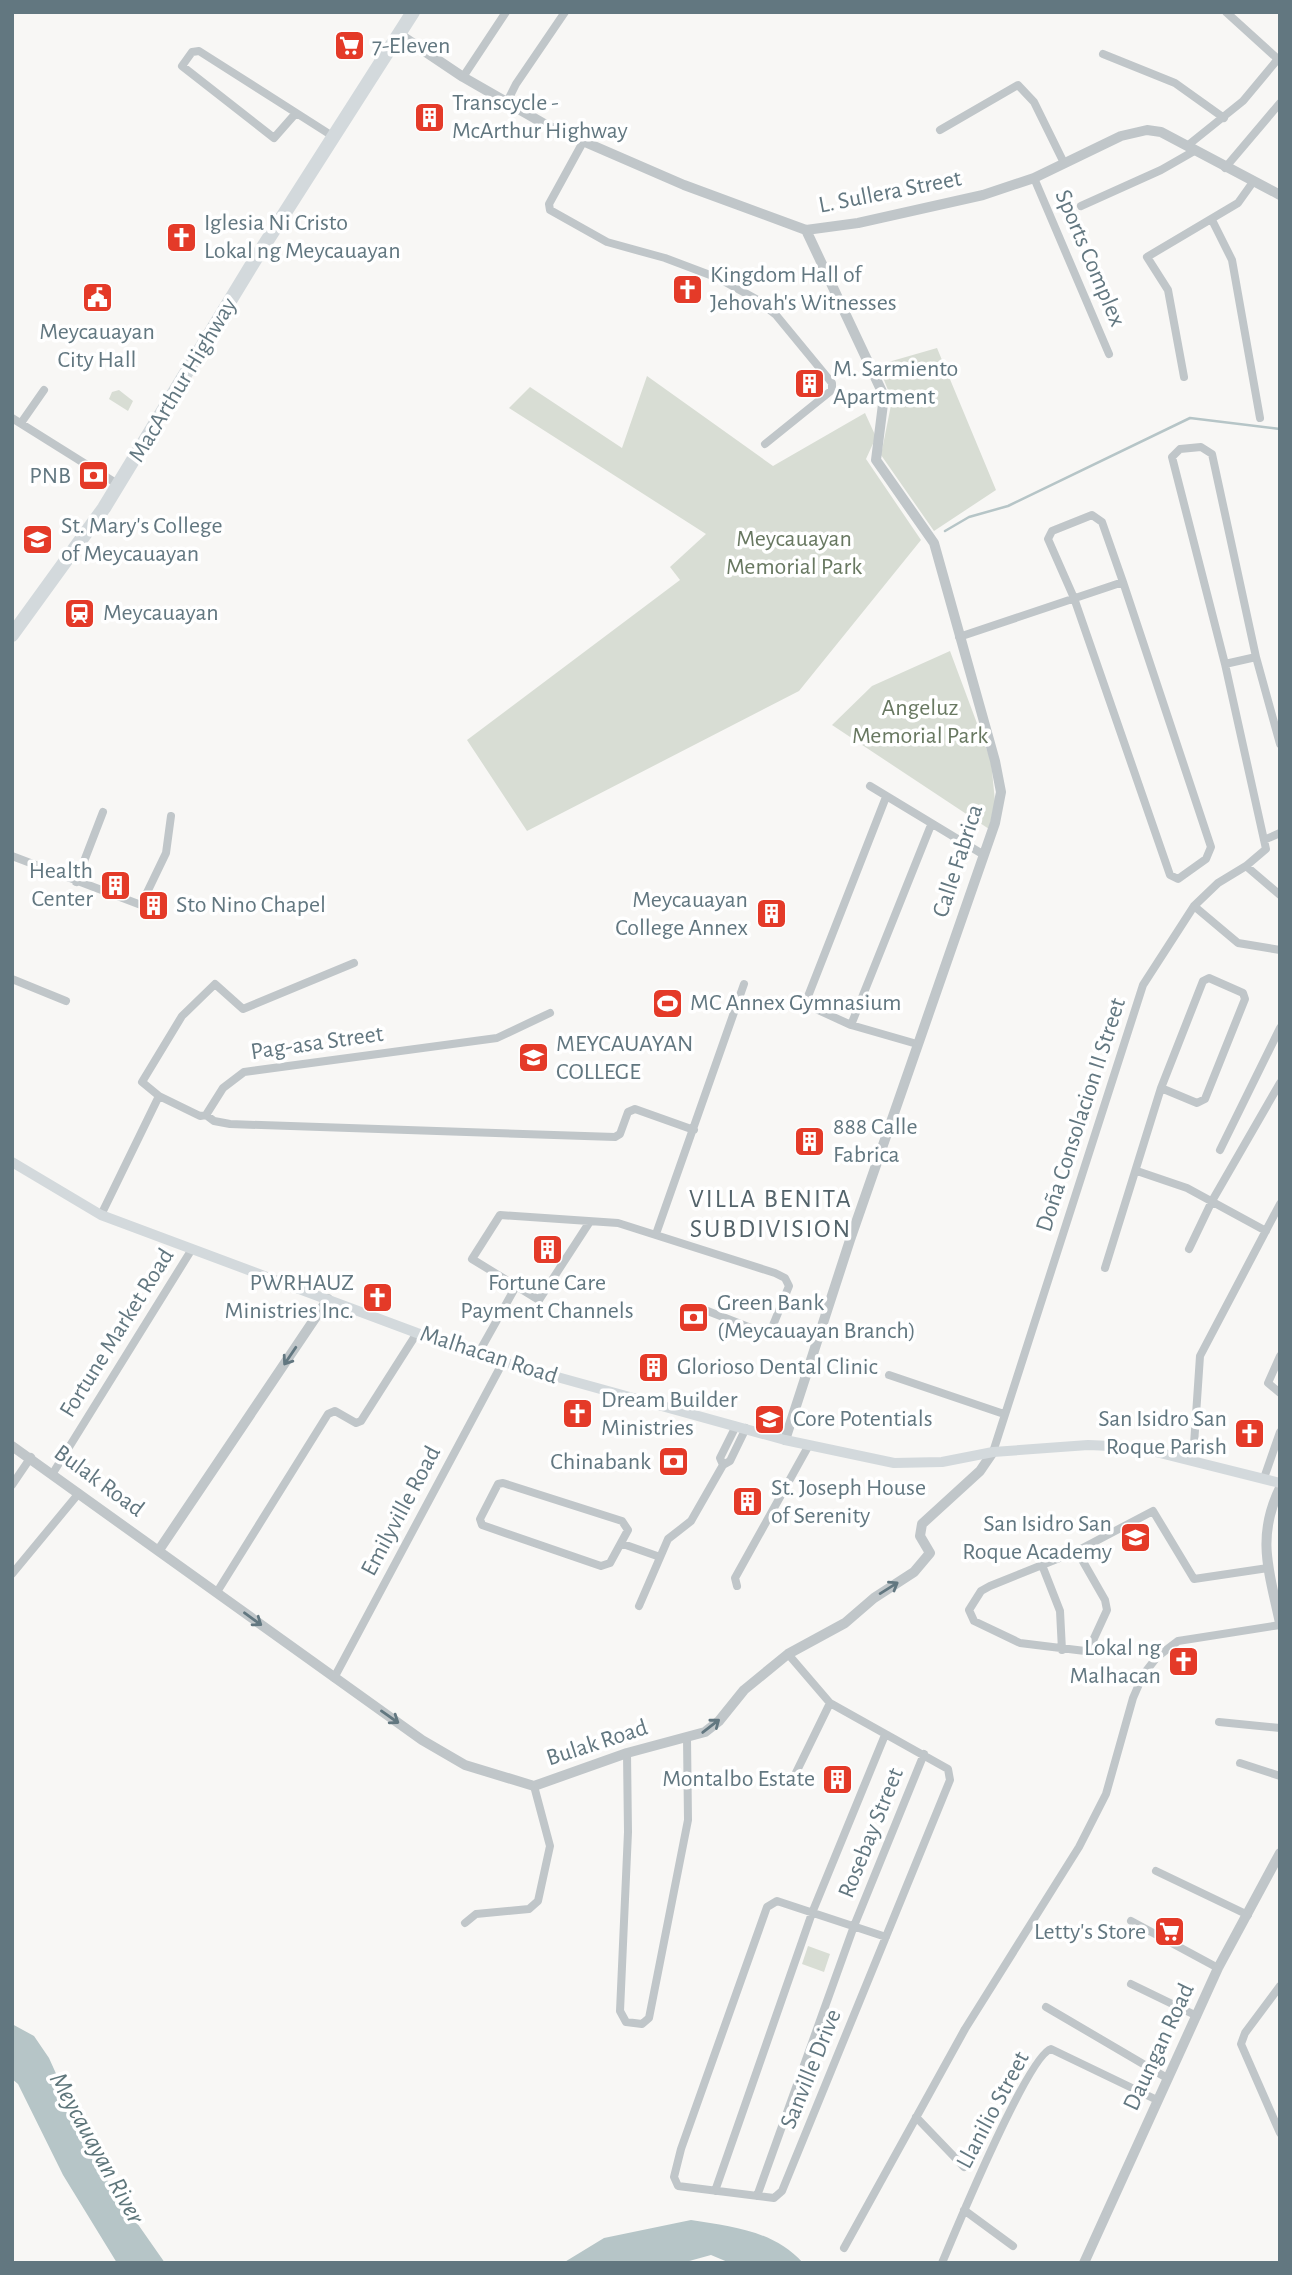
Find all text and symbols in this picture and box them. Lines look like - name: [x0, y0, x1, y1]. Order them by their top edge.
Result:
- supermarket icon: 7-Eleven: [332, 29, 366, 63]
- place label: 7-Eleven: [372, 34, 450, 58]
- place label: Transcycle - McArthur Highway: [452, 91, 628, 143]
- building icon: Transcycle - McArthur Highway: [412, 100, 446, 134]
- street label: L. Sullera Street: [817, 166, 964, 218]
- street label: Sports Complex: [1050, 186, 1130, 330]
- place label: Iglesia Ni Cristo Lokal ng Meycauayan: [204, 211, 401, 263]
- church icon: Iglesia Ni Cristo Lokal ng Meycauayan: [164, 220, 198, 254]
- place label: Kingdom Hall of Jehovah's Witnesses: [710, 263, 897, 315]
- church icon: Kingdom Hall of Jehovah's Witnesses: [670, 272, 704, 306]
- public building icon: Meycauayan City Hall: [80, 281, 114, 315]
- street label: MacArthur Highway: [125, 294, 241, 466]
- place label: Meycauayan City Hall: [39, 320, 155, 372]
- place label: M. Sarmiento Apartment: [833, 357, 958, 409]
- building icon: M. Sarmiento Apartment: [793, 366, 827, 400]
- bank icon: PNB: [77, 459, 111, 493]
- place label: PNB: [29, 464, 71, 488]
- place label: St. Mary's College of Meycauayan: [61, 514, 223, 566]
- school or university icon: St. Mary's College of Meycauayan: [21, 523, 55, 557]
- park label: Meycauayan Memorial Park: [726, 527, 862, 579]
- station icon: Meycauayan: [63, 596, 97, 630]
- place label: Meycauayan: [103, 601, 219, 625]
- park label: Angeluz Memorial Park: [852, 696, 988, 748]
- street label: Calle Fabrica: [929, 802, 987, 920]
- place label: Health Center: [29, 859, 93, 911]
- building icon: Health Center: [99, 868, 133, 902]
- building icon: Sto Nino Chapel: [136, 888, 170, 922]
- place label: Meycauayan College Annex: [615, 888, 749, 940]
- place label: Sto Nino Chapel: [176, 893, 326, 917]
- building icon: Meycauayan College Annex: [754, 897, 788, 931]
- sports icon: MC Annex Gymnasium: [650, 986, 684, 1020]
- place label: MC Annex Gymnasium: [690, 991, 902, 1015]
- street label: Doña Consolacion II Street: [1032, 995, 1130, 1235]
- street label: Pag-asa Street: [249, 1022, 385, 1064]
- place label: MEYCAUAYAN COLLEGE: [556, 1032, 693, 1084]
- school or university icon: MEYCAUAYAN COLLEGE: [516, 1041, 550, 1075]
- place label: 888 Calle Fabrica: [833, 1115, 918, 1167]
- building icon: 888 Calle Fabrica: [793, 1124, 827, 1158]
- district label: VILLA BENITA SUBDIVISION: [689, 1186, 853, 1242]
- building icon: Fortune Care Payment Channels: [530, 1232, 564, 1266]
- street label: Fortune Market Road: [55, 1244, 179, 1422]
- place label: PWRHAUZ Ministries Inc.: [224, 1271, 354, 1323]
- place label: Fortune Care Payment Channels: [460, 1271, 634, 1323]
- church icon: PWRHAUZ Ministries Inc.: [360, 1280, 394, 1314]
- place label: Green Bank (Meycauayan Branch): [717, 1291, 916, 1343]
- bank icon: Green Bank (Meycauayan Branch): [677, 1300, 711, 1334]
- street label: Malhacan Road: [417, 1321, 561, 1389]
- one-way arrow: [282, 1345, 296, 1365]
- building icon: Glorioso Dental Clinic: [637, 1350, 671, 1384]
- place label: Glorioso Dental Clinic: [677, 1355, 878, 1379]
- place label: Dream Builder Ministries: [601, 1388, 738, 1440]
- church icon: Dream Builder Ministries: [561, 1397, 595, 1431]
- school or university icon: Core Potentials: [753, 1402, 787, 1436]
- place label: Core Potentials: [793, 1407, 933, 1431]
- place label: San Isidro San Roque Parish: [1098, 1407, 1227, 1459]
- church icon: San Isidro San Roque Parish: [1233, 1416, 1267, 1450]
- street label: Bulak Road: [50, 1440, 148, 1522]
- street label: Emilyville Road: [357, 1442, 445, 1580]
- bank icon: Chinabank: [657, 1445, 691, 1479]
- place label: Chinabank: [550, 1450, 651, 1474]
- place label: St. Joseph House of Serenity: [771, 1476, 926, 1528]
- building icon: St. Joseph House of Serenity: [731, 1485, 765, 1519]
- place label: San Isidro San Roque Academy: [962, 1512, 1112, 1564]
- school or university icon: San Isidro San Roque Academy: [1118, 1521, 1152, 1555]
- one-way arrow: [879, 1581, 899, 1595]
- one-way arrow: [244, 1611, 263, 1626]
- place label: Lokal ng Malhacan: [1070, 1636, 1161, 1688]
- church icon: Lokal ng Malhacan: [1167, 1645, 1201, 1679]
- one-way arrow: [380, 1710, 399, 1724]
- street label: Bulak Road: [543, 1715, 651, 1771]
- one-way arrow: [702, 1718, 720, 1733]
- building icon: Montalbo Estate: [821, 1762, 855, 1796]
- street label: Rosebay Street: [834, 1764, 908, 1901]
- place label: Montalbo Estate: [662, 1767, 815, 1791]
- supermarket icon: Letty's Store: [1152, 1915, 1186, 1949]
- place label: Letty's Store: [1034, 1920, 1146, 1944]
- street label: Daungan Road: [1119, 1980, 1199, 2114]
- street label: Sanville Drive: [776, 2006, 846, 2132]
- street label: Llanilio Street: [952, 2047, 1034, 2173]
- water label: Meycauayan River: [45, 2068, 150, 2229]

